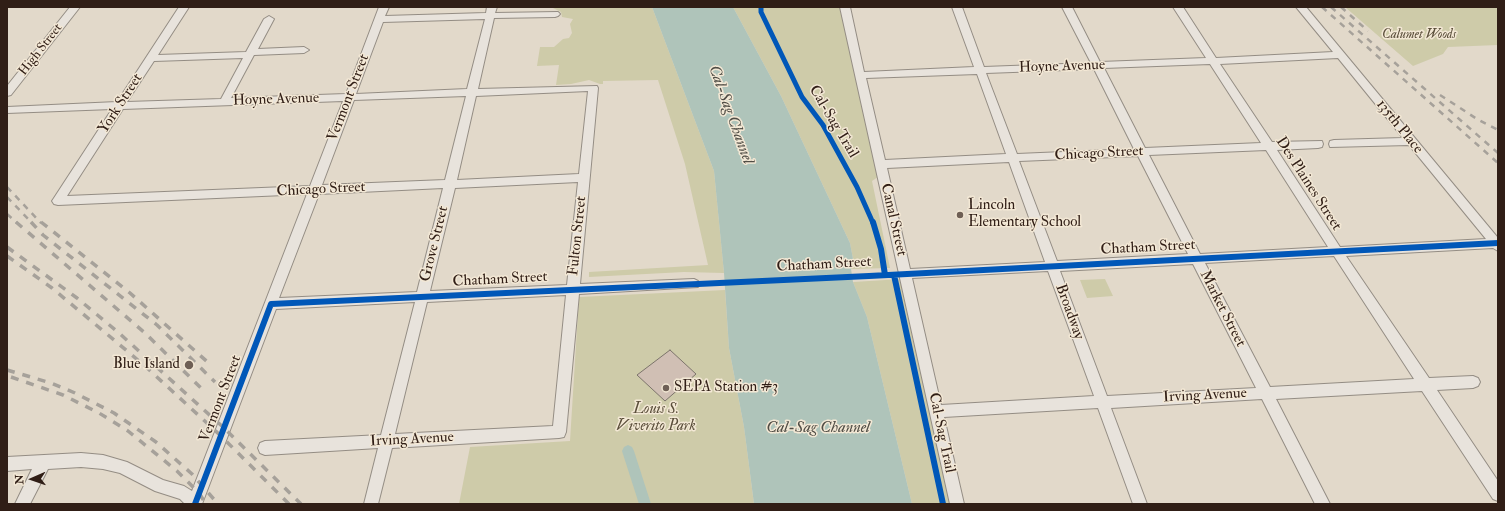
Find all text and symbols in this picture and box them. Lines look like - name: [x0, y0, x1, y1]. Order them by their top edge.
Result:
- street label: High Street: [16, 21, 66, 79]
- park label: Calumet Woods: [1382, 27, 1456, 43]
- street label: Vermont Street: [324, 52, 374, 144]
- street label: Hoyne Avenue: [1018, 56, 1106, 78]
- water label: Cal-Sag Channel: [703, 63, 757, 167]
- street label: York Street: [95, 71, 147, 137]
- street label: Cal-Sag Trail: [804, 82, 862, 162]
- street label: Hoyne Avenue: [232, 89, 320, 111]
- street label: 135th Place: [1372, 96, 1426, 158]
- street label: Des Plaines Street: [1271, 134, 1345, 234]
- street label: Chicago Street: [1054, 143, 1144, 165]
- street label: Chicago Street: [276, 179, 366, 201]
- street label: Canal Street: [876, 182, 910, 258]
- street label: Fulton Street: [565, 195, 591, 277]
- place label: Lincoln Elementary School: [968, 197, 1081, 232]
- street label: Grove Street: [417, 204, 453, 284]
- marker: Lincoln Elementary School: [955, 210, 965, 220]
- street label: Chatham Street: [1100, 237, 1196, 259]
- street label: Chatham Street: [776, 254, 872, 276]
- street label: Market Street: [1195, 268, 1249, 350]
- street label: Chatham Street: [452, 269, 548, 291]
- street label: Broadway: [1051, 282, 1087, 342]
- street label: Vermont Street: [196, 353, 246, 445]
- place label: Blue Island: [113, 356, 180, 374]
- marker: Blue Island: [183, 359, 195, 371]
- place label: SEPA Station #3: [674, 379, 778, 397]
- marker: SEPA Station #3: [661, 383, 671, 393]
- street label: Irving Avenue: [1163, 385, 1247, 407]
- street label: Cal-Sag Trail: [924, 391, 958, 475]
- park label: Louis S. Viverito Park: [616, 401, 696, 436]
- water label: Cal-Sag Channel: [766, 419, 870, 439]
- street label: Irving Avenue: [370, 429, 454, 451]
- north arrow: [12, 459, 52, 499]
- text: N: [13, 474, 26, 485]

